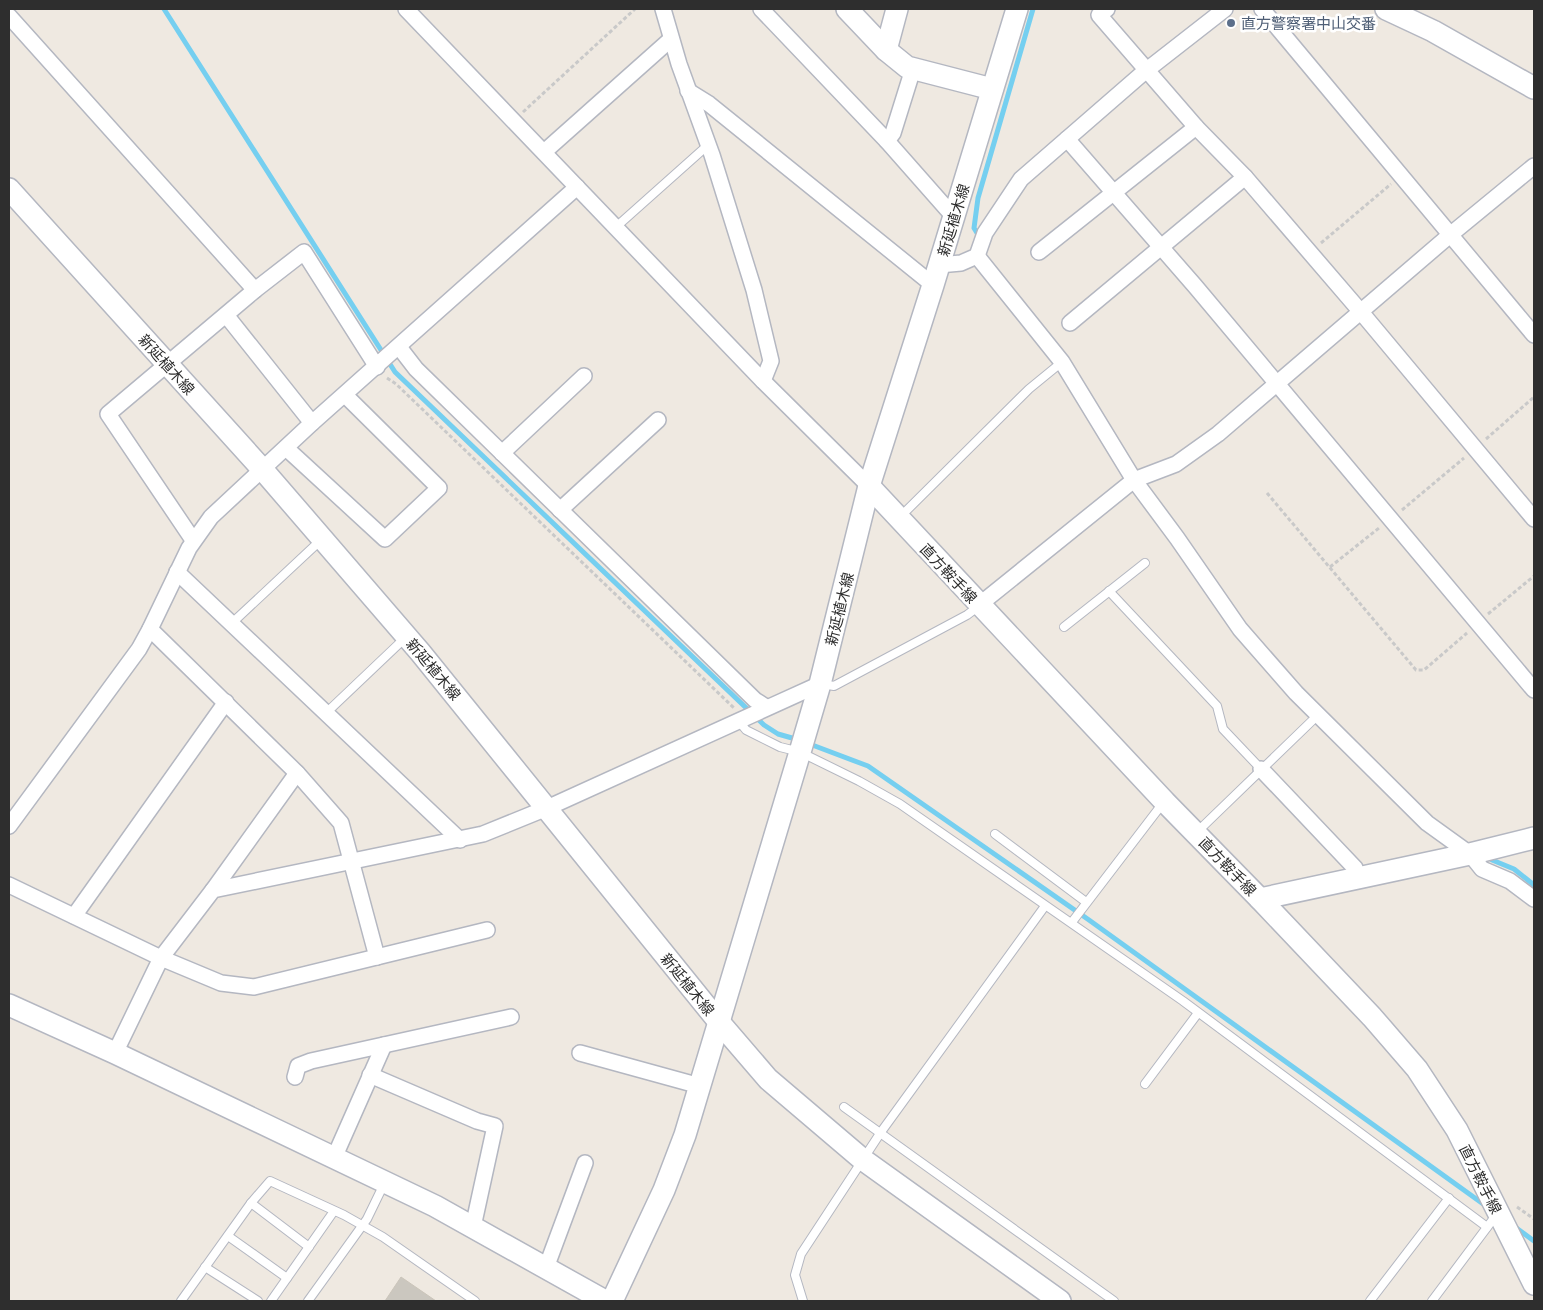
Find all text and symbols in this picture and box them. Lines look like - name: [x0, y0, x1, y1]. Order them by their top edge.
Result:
- place label: 直方警察署中山交番: [1241, 14, 1376, 32]
- marker: 直方警察署中山交番: [1225, 17, 1237, 29]
- street label: 新延植木線: [933, 181, 973, 259]
- street label: 新延植木線: [135, 330, 199, 398]
- street label: 直方鞍手線: [917, 539, 981, 607]
- street label: 新延植木線: [821, 570, 857, 648]
- street label: 新延植木線: [403, 634, 465, 704]
- street label: 直方鞍手線: [1195, 833, 1261, 899]
- street label: 新延植木線: [657, 949, 719, 1019]
- street label: 直方鞍手線: [1456, 1141, 1506, 1217]

